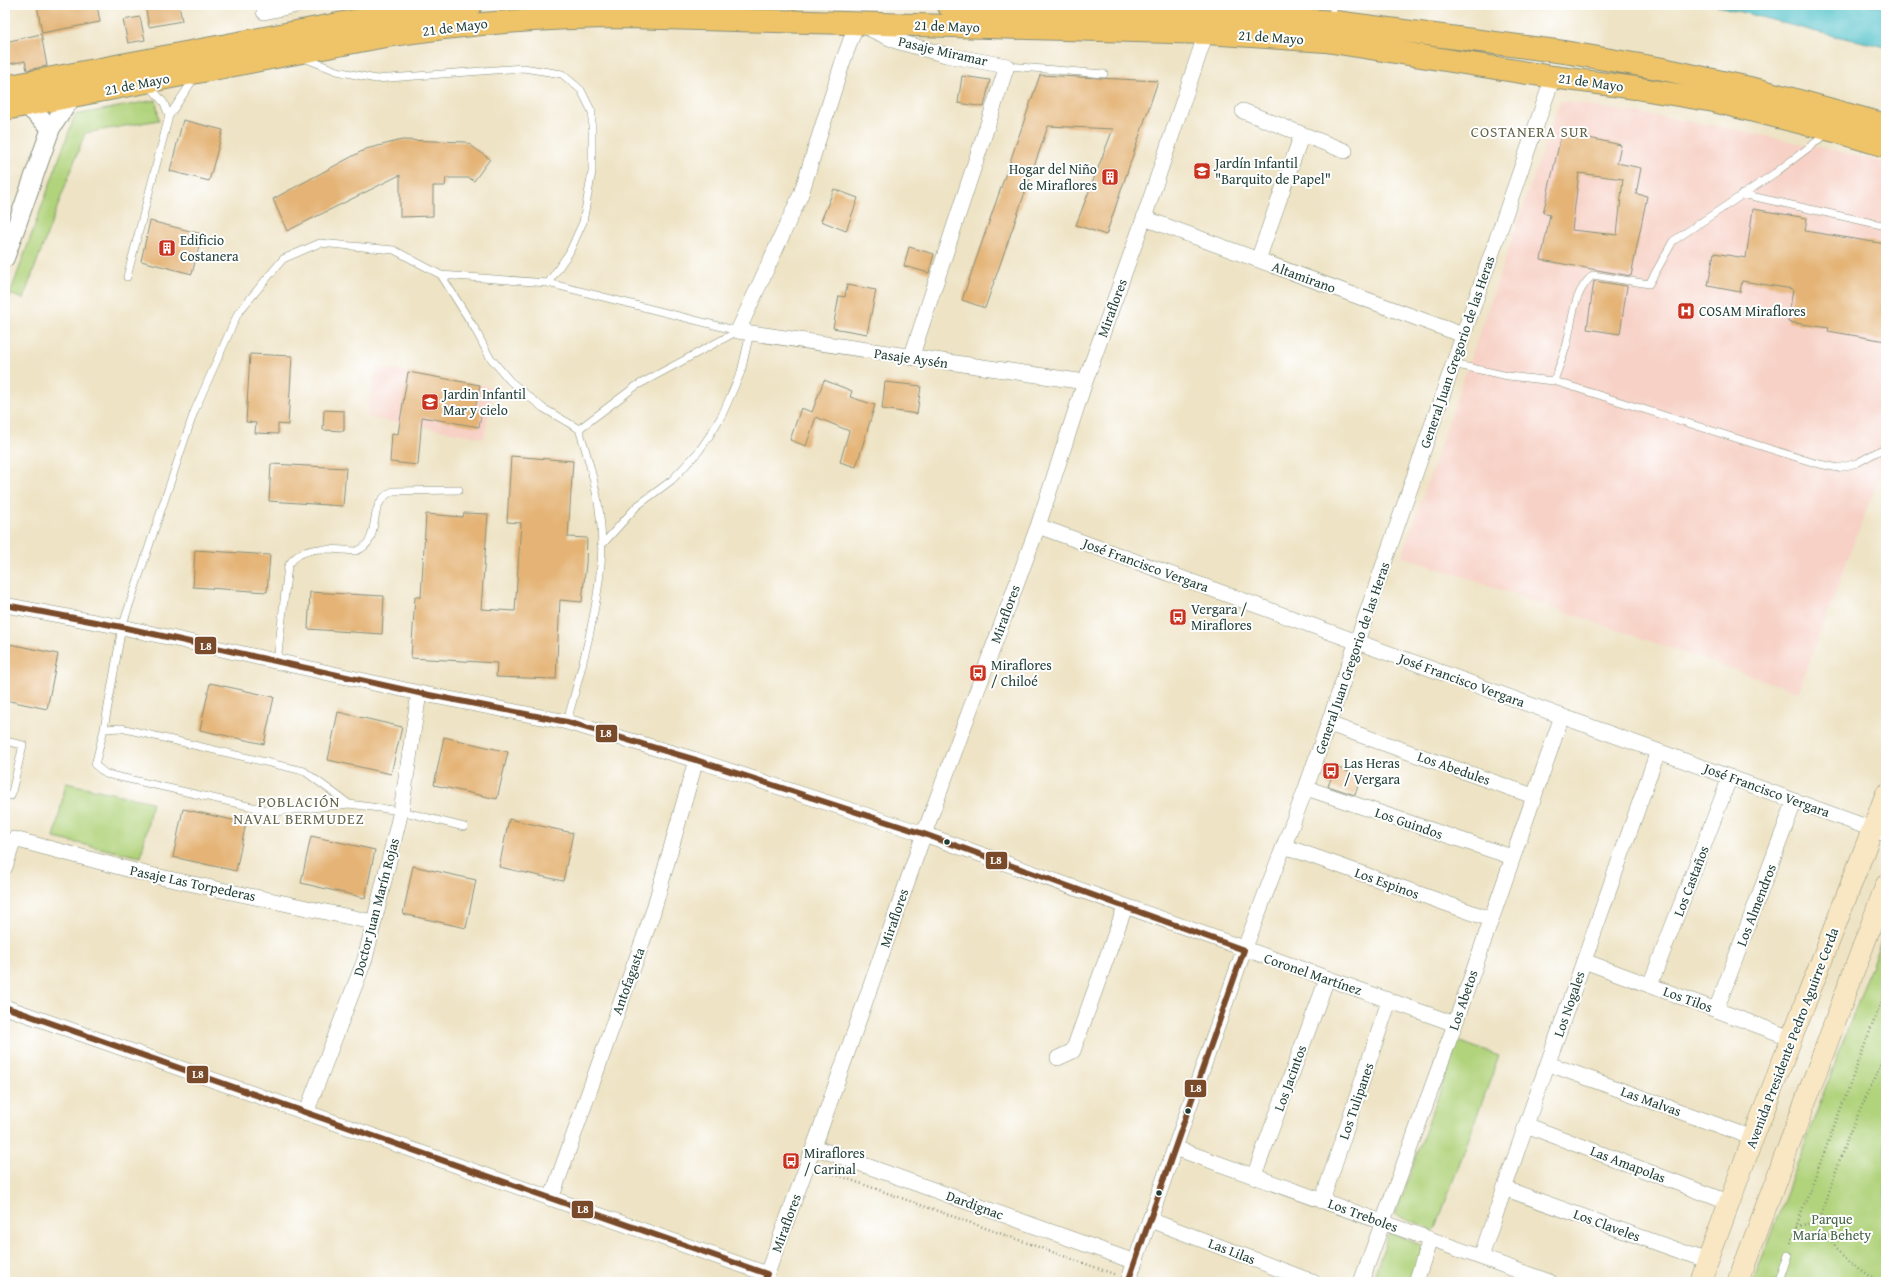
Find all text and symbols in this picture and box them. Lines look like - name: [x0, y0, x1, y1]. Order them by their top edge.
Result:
- street label: 21 de Mayo: [421, 13, 489, 41]
- street label: 21 de Mayo: [914, 15, 980, 37]
- street label: 21 de Mayo: [1238, 25, 1304, 49]
- street label: Pasaje Miramar: [896, 31, 990, 71]
- street label: 21 de Mayo: [103, 68, 171, 100]
- street label: 21 de Mayo: [1557, 68, 1625, 96]
- district label: COSTANERA SUR: [1471, 121, 1589, 142]
- place label: Jardín Infantil "Barquito de Papel": [1213, 153, 1331, 189]
- place label: Hogar del Niño de Miraflores: [1009, 159, 1097, 195]
- school or university icon: Jardín Infantil "Barquito de Papel": [1192, 161, 1212, 181]
- building icon: Hogar del Niño de Miraflores: [1100, 167, 1120, 187]
- place label: Edificio Costanera: [180, 230, 239, 266]
- building icon: Edificio Costanera: [157, 238, 177, 258]
- street label: General Juan Gregorio de las Heras: [1415, 253, 1499, 451]
- street label: Altamirano: [1269, 256, 1339, 298]
- street label: Miraflores: [1092, 276, 1132, 340]
- hospital icon: COSAM Miraflores: [1676, 301, 1696, 321]
- place label: COSAM Miraflores: [1699, 301, 1806, 321]
- street label: Pasaje Aysén: [873, 343, 949, 373]
- place label: Jardin Infantil Mar y cielo: [441, 384, 526, 420]
- school or university icon: Jardin Infantil Mar y cielo: [420, 392, 440, 412]
- street label: José Francisco Vergara: [1079, 532, 1212, 597]
- street label: General Juan Gregorio de las Heras: [1310, 559, 1394, 757]
- street label: Miraflores: [985, 582, 1025, 646]
- place label: Vergara / Miraflores: [1191, 599, 1252, 635]
- bus stop icon: Vergara / Miraflores: [1168, 607, 1188, 627]
- line badge: L8: [194, 636, 217, 655]
- text: L8: [200, 638, 212, 654]
- street label: José Francisco Vergara: [1395, 647, 1528, 712]
- place label: Miraflores / Chiloé: [991, 655, 1052, 691]
- bus stop icon: Miraflores / Chiloé: [968, 663, 988, 683]
- line badge: L8: [595, 724, 618, 743]
- text: L8: [600, 725, 612, 741]
- street label: Los Abedules: [1415, 746, 1493, 790]
- place label: Las Heras / Vergara: [1344, 753, 1401, 789]
- street label: José Francisco Vergara: [1700, 757, 1833, 822]
- bus stop icon: Las Heras / Vergara: [1321, 761, 1341, 781]
- district label: POBLACIÓN NAVAL BERMUDEZ: [233, 791, 365, 829]
- street label: Los Guindos: [1372, 802, 1446, 844]
- street label: Doctor Juan Marín Rojas: [348, 836, 404, 978]
- unlabelled marker: [942, 837, 952, 847]
- street label: Los Castaños: [1668, 843, 1714, 919]
- line badge: L8: [985, 851, 1008, 870]
- text: L8: [990, 852, 1002, 868]
- street label: Pasaje Las Torpederas: [128, 860, 258, 906]
- street label: Los Almendros: [1731, 861, 1781, 949]
- street label: Los Espinos: [1352, 862, 1422, 904]
- street label: Miraflores: [875, 886, 913, 950]
- street label: Avenida Presidente Pedro Aguirre Cerda: [1741, 924, 1844, 1151]
- street label: Antofagasta: [607, 944, 650, 1017]
- street label: Coronel Martínez: [1261, 948, 1365, 1000]
- street label: Los Abetos: [1443, 967, 1483, 1033]
- street label: Los Nogales: [1548, 968, 1590, 1040]
- street label: Los Tilos: [1661, 981, 1715, 1017]
- street label: Los Jacintos: [1269, 1042, 1311, 1114]
- street label: Los Tulipanes: [1334, 1060, 1378, 1142]
- line badge: L8: [186, 1065, 209, 1084]
- text: L8: [192, 1066, 204, 1082]
- line badge: L8: [1184, 1079, 1207, 1098]
- text: L8: [1190, 1080, 1202, 1096]
- street label: Las Malvas: [1618, 1081, 1684, 1121]
- unlabelled marker: [1183, 1106, 1193, 1116]
- street label: Las Amapolas: [1587, 1140, 1669, 1188]
- place label: Miraflores / Carinal: [804, 1143, 865, 1179]
- bus stop icon: Miraflores / Carinal: [781, 1151, 801, 1171]
- street label: Dardignac: [943, 1185, 1007, 1225]
- unlabelled marker: [1154, 1188, 1164, 1198]
- street label: Miraflores: [766, 1191, 806, 1255]
- street label: Los Treboles: [1325, 1193, 1401, 1237]
- line badge: L8: [571, 1200, 594, 1219]
- text: L8: [577, 1201, 589, 1217]
- street label: Los Claveles: [1571, 1204, 1643, 1246]
- park label: Parque María Behety: [1793, 1209, 1871, 1245]
- street label: Las Lilas: [1206, 1233, 1258, 1269]

